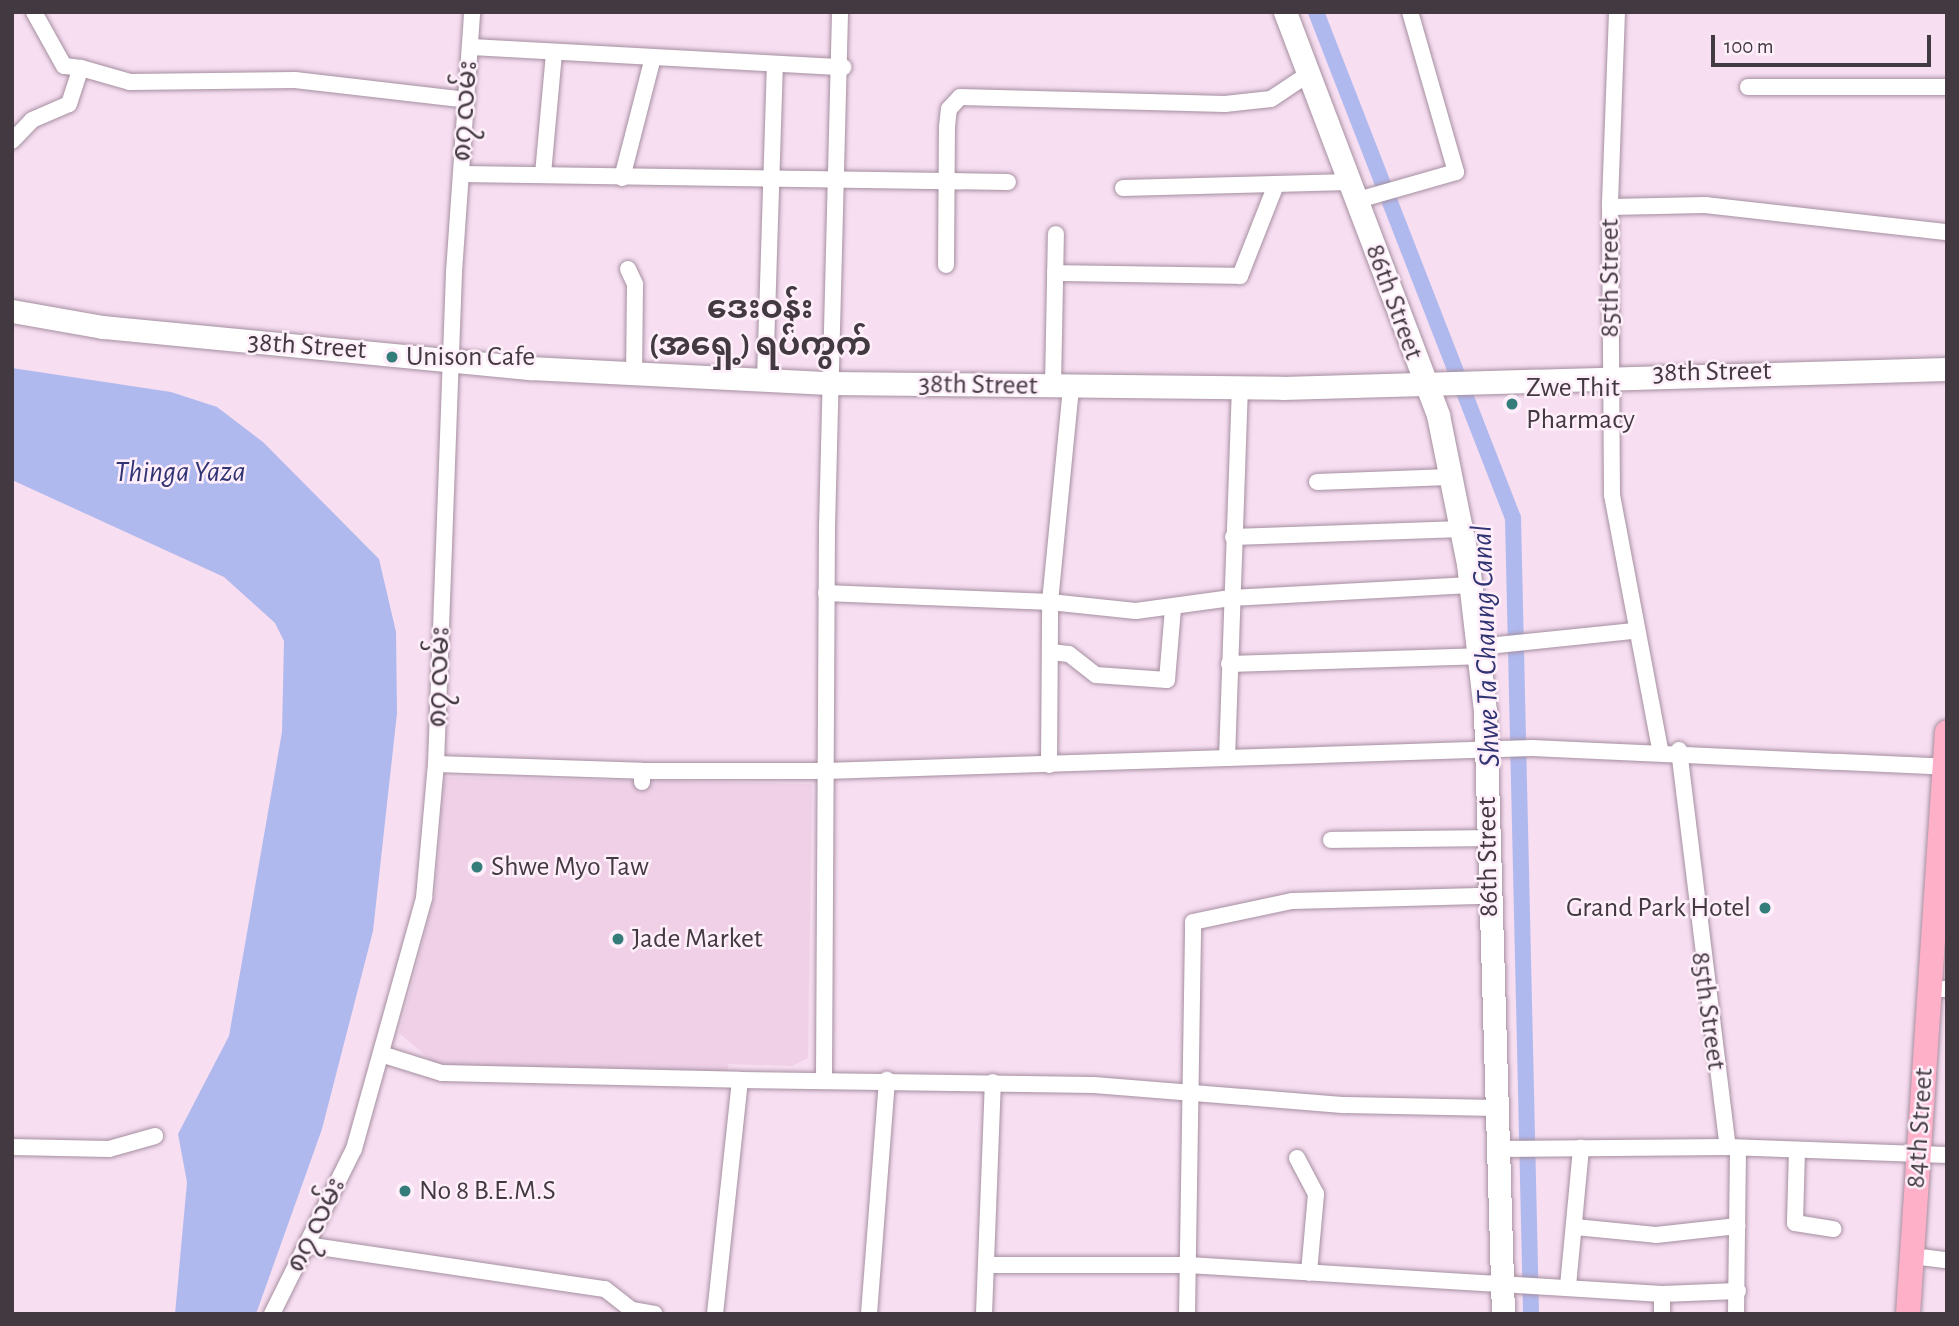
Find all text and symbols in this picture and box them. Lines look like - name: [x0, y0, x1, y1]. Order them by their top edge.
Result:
- scale bar: [1714, 21, 1934, 65]
- text: 100 m: [1724, 36, 1774, 57]
- street label: ၈၇ လမ်း: [445, 59, 485, 163]
- street label: 85th Street: [1593, 219, 1627, 337]
- street label: 86th Street: [1358, 240, 1430, 364]
- district label: ဒေးဝန်း (အရှေ့) ရပ်ကွက်: [649, 290, 871, 365]
- street label: 38th Street: [247, 325, 367, 367]
- place label: Unison Cafe: [406, 340, 535, 374]
- marker: Unison Cafe: [384, 349, 400, 365]
- street label: 38th Street: [1652, 354, 1772, 390]
- street label: 38th Street: [918, 367, 1038, 403]
- place label: Zwe Thit Pharmacy: [1526, 371, 1635, 437]
- marker: Zwe Thit Pharmacy: [1504, 396, 1520, 412]
- water label: Thinga Yaza: [114, 454, 246, 490]
- water label: Shwe Ta Chaung Canal: [1464, 524, 1508, 768]
- street label: ၈၇ လမ်း: [420, 626, 458, 728]
- street label: 86th Street: [1470, 796, 1506, 918]
- place label: Shwe Myo Taw: [491, 850, 649, 884]
- marker: Shwe Myo Taw: [469, 859, 485, 875]
- place label: Grand Park Hotel: [1566, 891, 1751, 925]
- marker: Grand Park Hotel: [1757, 900, 1773, 916]
- place label: Jade Market: [632, 922, 763, 956]
- marker: Jade Market: [610, 931, 626, 947]
- street label: 85th Street: [1683, 950, 1733, 1072]
- street label: 84th Street: [1899, 1067, 1941, 1189]
- street label: ၈၇ လမ်း: [279, 1172, 353, 1278]
- place label: No 8 B.E.M.S: [419, 1174, 556, 1208]
- marker: No 8 B.E.M.S: [397, 1183, 413, 1199]

